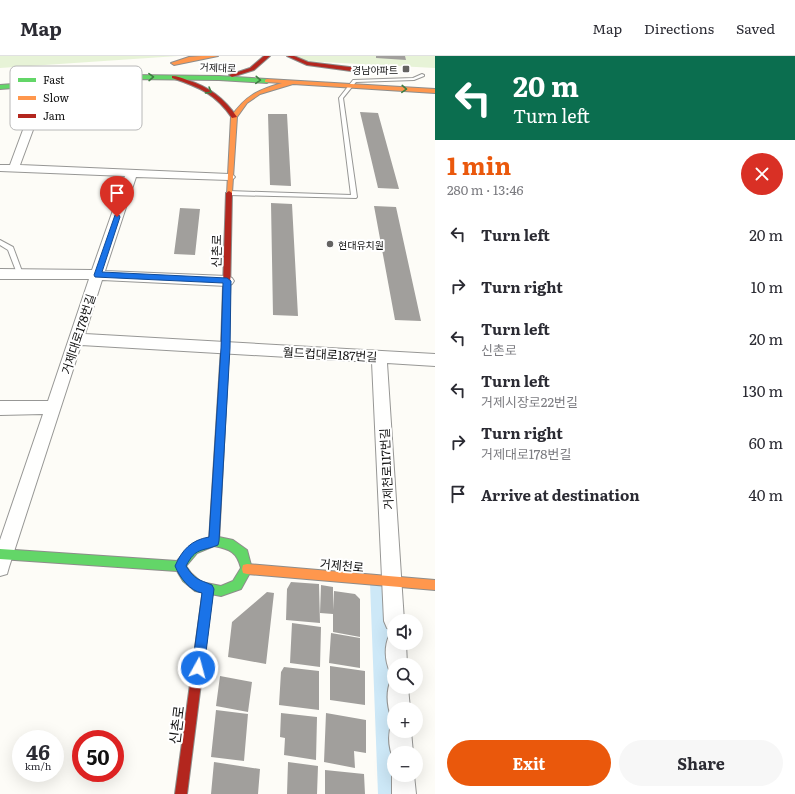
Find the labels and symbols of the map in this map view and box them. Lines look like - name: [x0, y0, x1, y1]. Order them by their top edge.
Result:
- street label: 거제대로: [199, 59, 237, 75]
- place label: 경남아파트: [352, 62, 398, 77]
- marker: 경남아파트: [401, 64, 411, 74]
- legend: [10, 66, 142, 130]
- text: Fast: [43, 71, 65, 87]
- one-way arrow: [148, 73, 154, 81]
- one-way arrow: [255, 76, 261, 85]
- one-way arrow: [401, 84, 407, 93]
- one-way arrow: [205, 86, 212, 93]
- text: Slow: [43, 89, 69, 105]
- text: Jam: [43, 107, 66, 123]
- pin: [100, 176, 134, 217]
- street label: 신촌로: [207, 234, 225, 268]
- place label: 현대유치원: [338, 237, 384, 252]
- marker: 현대유치원: [325, 239, 335, 249]
- street label: 거제대로178번길: [57, 292, 99, 376]
- street label: 월드컵대로187번길: [282, 343, 378, 365]
- street label: 거제천로117번길: [375, 428, 397, 510]
- street label: 거제천로: [319, 554, 365, 576]
- position arrow: [177, 647, 219, 689]
- street label: 신촌로: [164, 704, 188, 745]
- speed limit sign: 50: [72, 730, 124, 782]

